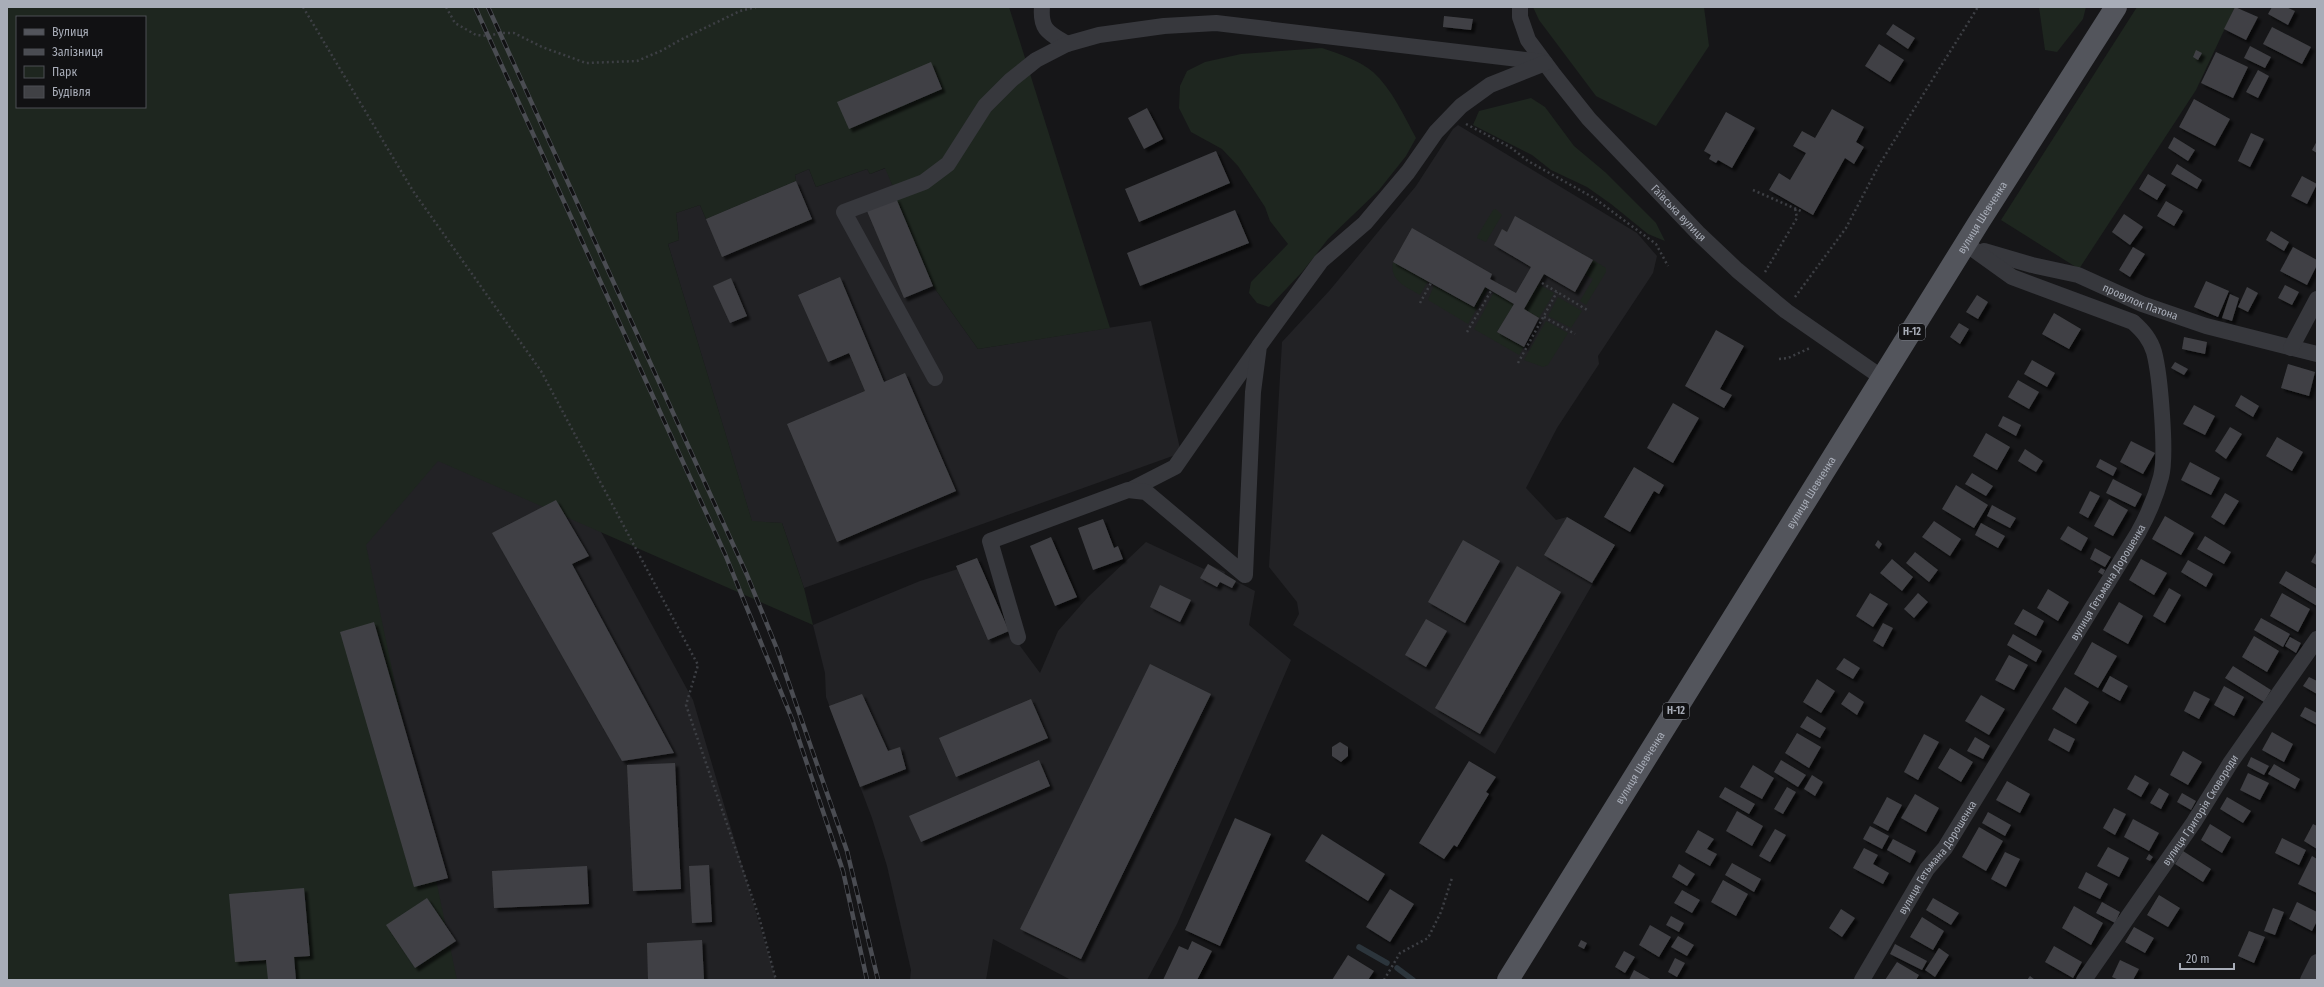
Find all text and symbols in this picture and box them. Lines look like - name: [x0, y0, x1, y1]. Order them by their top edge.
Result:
- legend: [16, 16, 146, 108]
- text: Вулиця: [52, 25, 89, 39]
- text: Залізниця: [52, 45, 103, 59]
- text: Парк: [52, 65, 78, 79]
- text: Будівля: [52, 85, 91, 99]
- street label: вулиця Шевченка: [1955, 179, 2010, 256]
- street label: Гаївська вулиця: [1649, 182, 1709, 244]
- street label: провулок Патона: [2101, 281, 2180, 322]
- road number: Н-12: [1899, 324, 1925, 340]
- street label: вулиця Шевченка: [1784, 454, 1838, 531]
- street label: вулиця Гетьмана Дорошенка: [2067, 522, 2148, 643]
- road number: Н-12: [1663, 703, 1689, 719]
- street label: вулиця Шевченка: [1613, 729, 1667, 806]
- street label: вулиця Григорія Сковороди: [2159, 752, 2241, 868]
- street label: вулиця Гетьмана Дорошенка: [1895, 798, 1979, 917]
- scale bar: [2180, 945, 2234, 971]
- text: 20 m: [2186, 952, 2210, 966]

